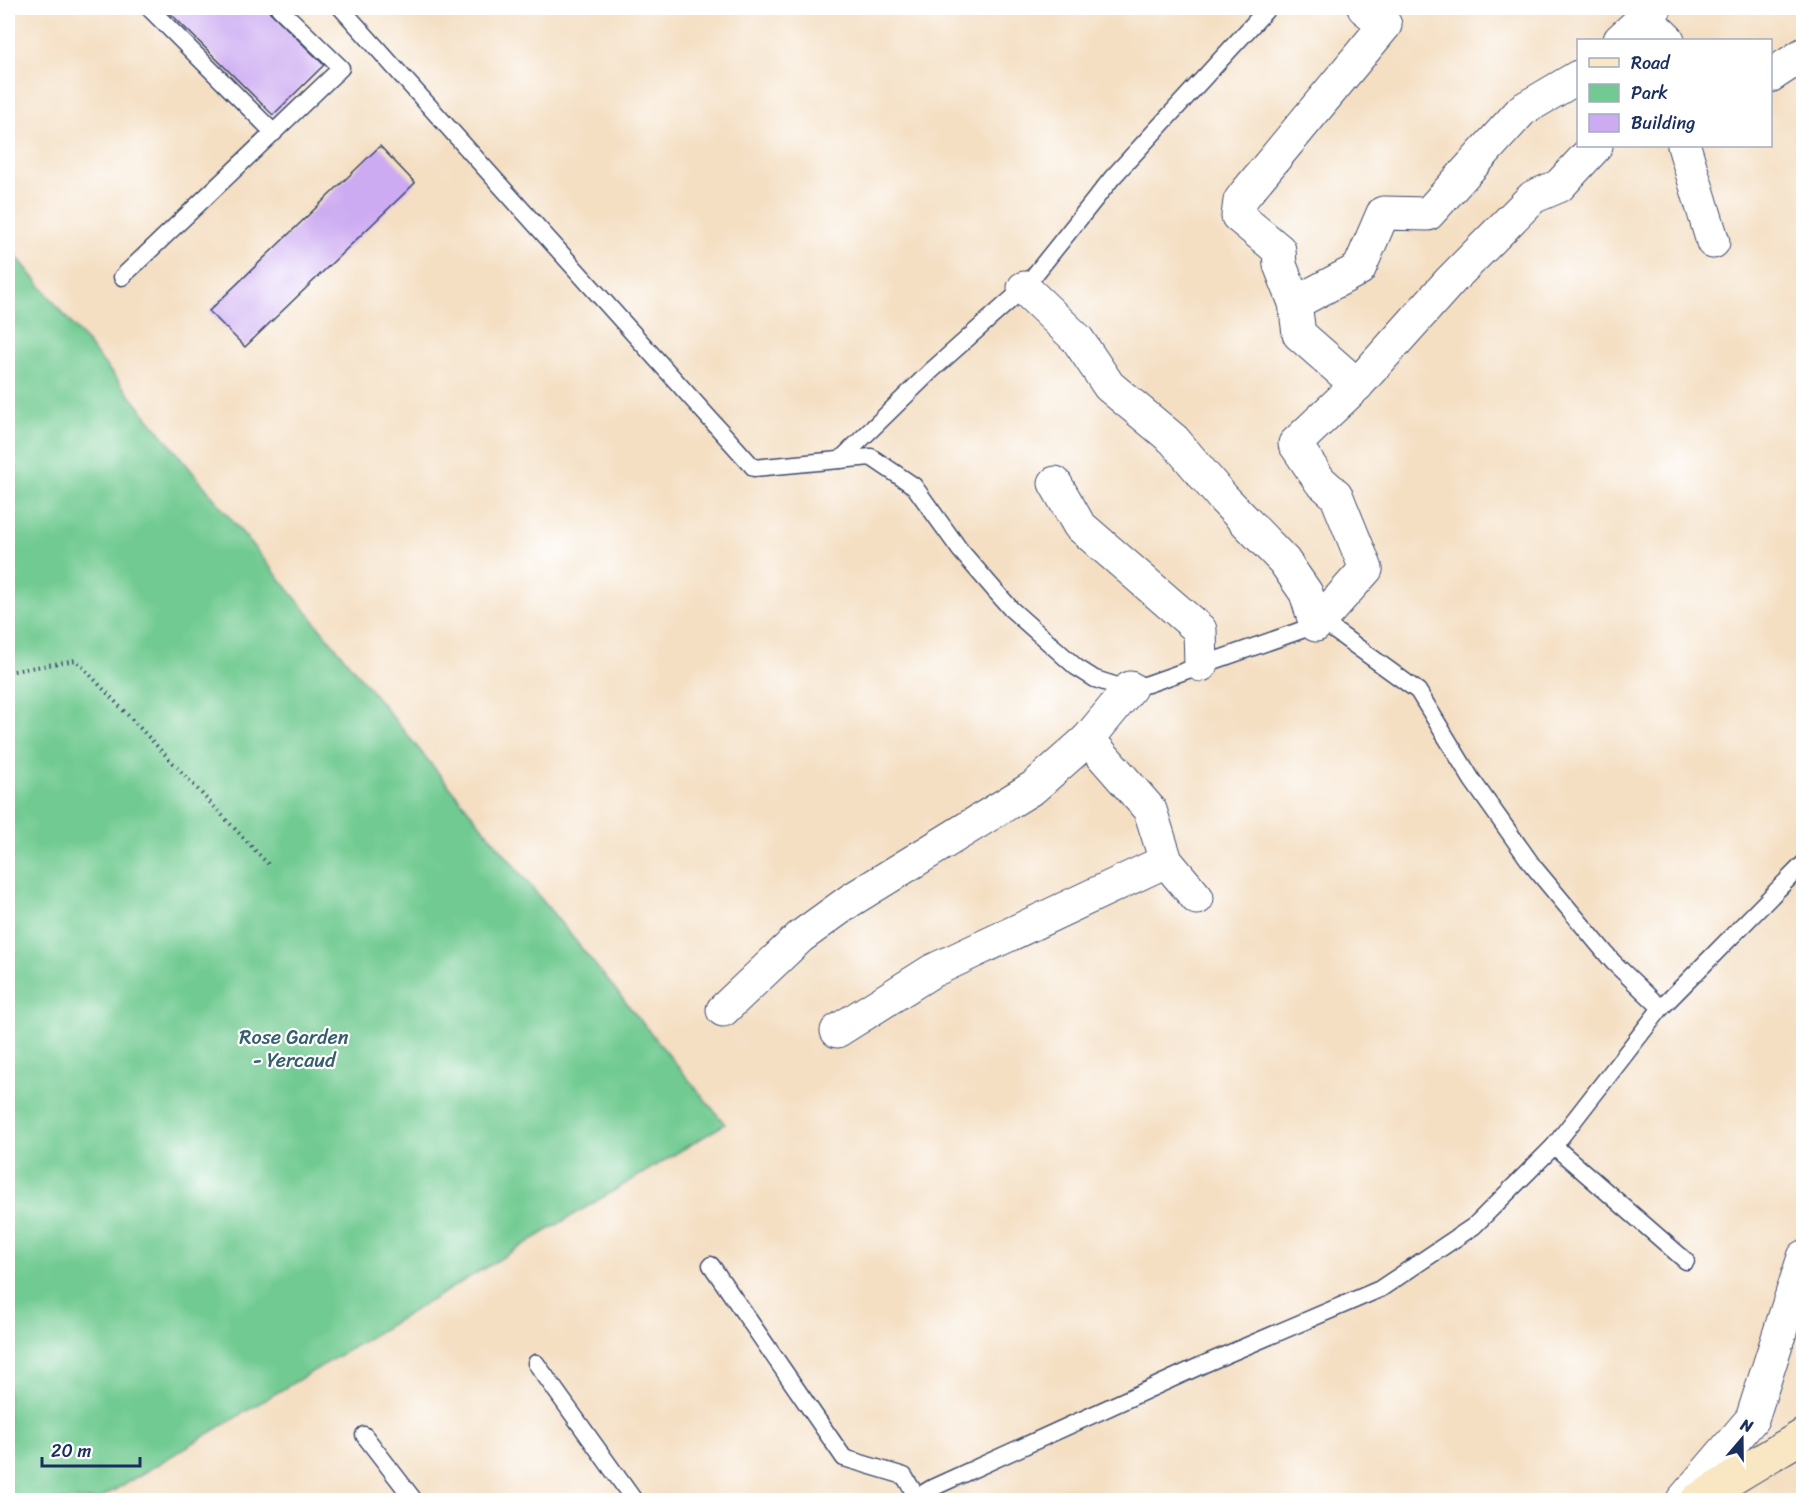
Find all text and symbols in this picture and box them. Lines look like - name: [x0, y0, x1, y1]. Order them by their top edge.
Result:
- legend: [1577, 39, 1772, 147]
- text: Road: [1631, 47, 1671, 79]
- text: Park: [1631, 77, 1668, 109]
- text: Building: [1631, 107, 1695, 139]
- park label: Rose Garden - Yercaud: [239, 1020, 349, 1078]
- north arrow: [1712, 1409, 1772, 1469]
- text: N: [1736, 1410, 1758, 1441]
- scale bar: [42, 1430, 140, 1468]
- text: 20 m: [51, 1435, 91, 1467]

